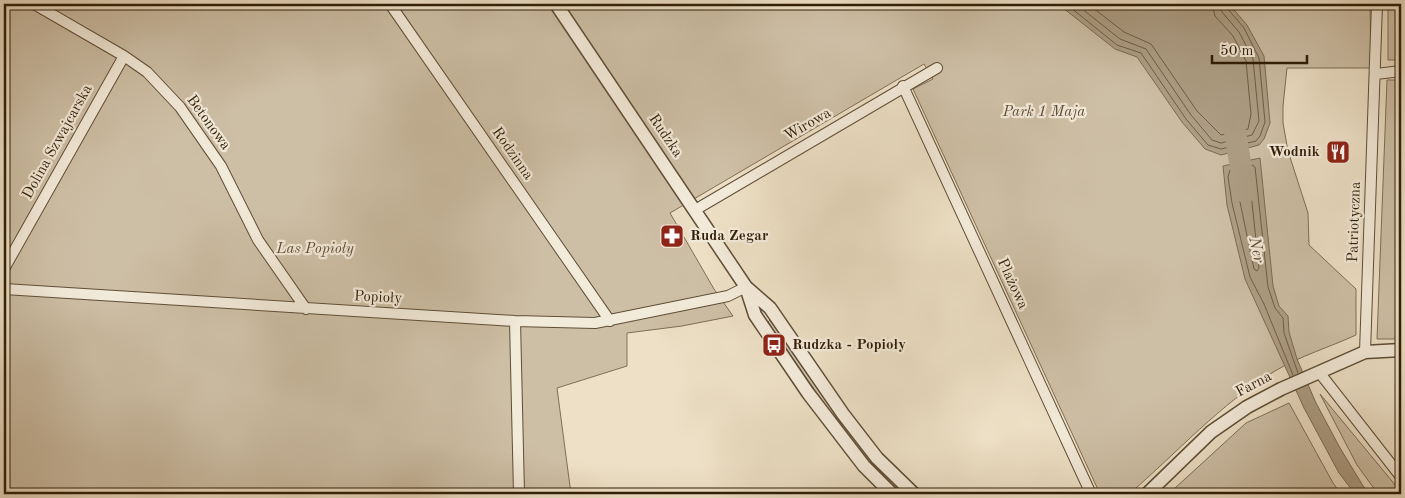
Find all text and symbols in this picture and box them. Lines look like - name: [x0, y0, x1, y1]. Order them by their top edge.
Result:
- scale bar: [1212, 32, 1308, 64]
- text: 50 m: [1220, 44, 1254, 59]
- street label: Dolina Szwajcarska: [20, 82, 96, 202]
- street label: Betonowa: [183, 93, 233, 154]
- street label: Wirowa: [782, 105, 834, 144]
- park label: Park 1 Maja: [1002, 105, 1085, 120]
- street label: Rudzka: [645, 112, 685, 161]
- street label: Rodzinna: [489, 125, 536, 183]
- restaurant icon: Wodnik: [1325, 139, 1351, 165]
- place label: Wodnik: [1268, 145, 1321, 160]
- street label: Patriotyczna: [1346, 181, 1364, 263]
- pharmacy icon: Ruda Zegar: [659, 223, 685, 249]
- place label: Ruda Zegar: [690, 229, 769, 244]
- water label: Ner: [1245, 235, 1267, 266]
- park label: Las Popioły: [275, 242, 354, 257]
- street label: Plażowa: [994, 256, 1030, 312]
- street label: Popioły: [354, 289, 403, 307]
- bus stop icon: Rudzka - Popioły: [761, 332, 787, 358]
- place label: Rudzka - Popioły: [792, 338, 906, 353]
- street label: Farna: [1234, 369, 1275, 401]

